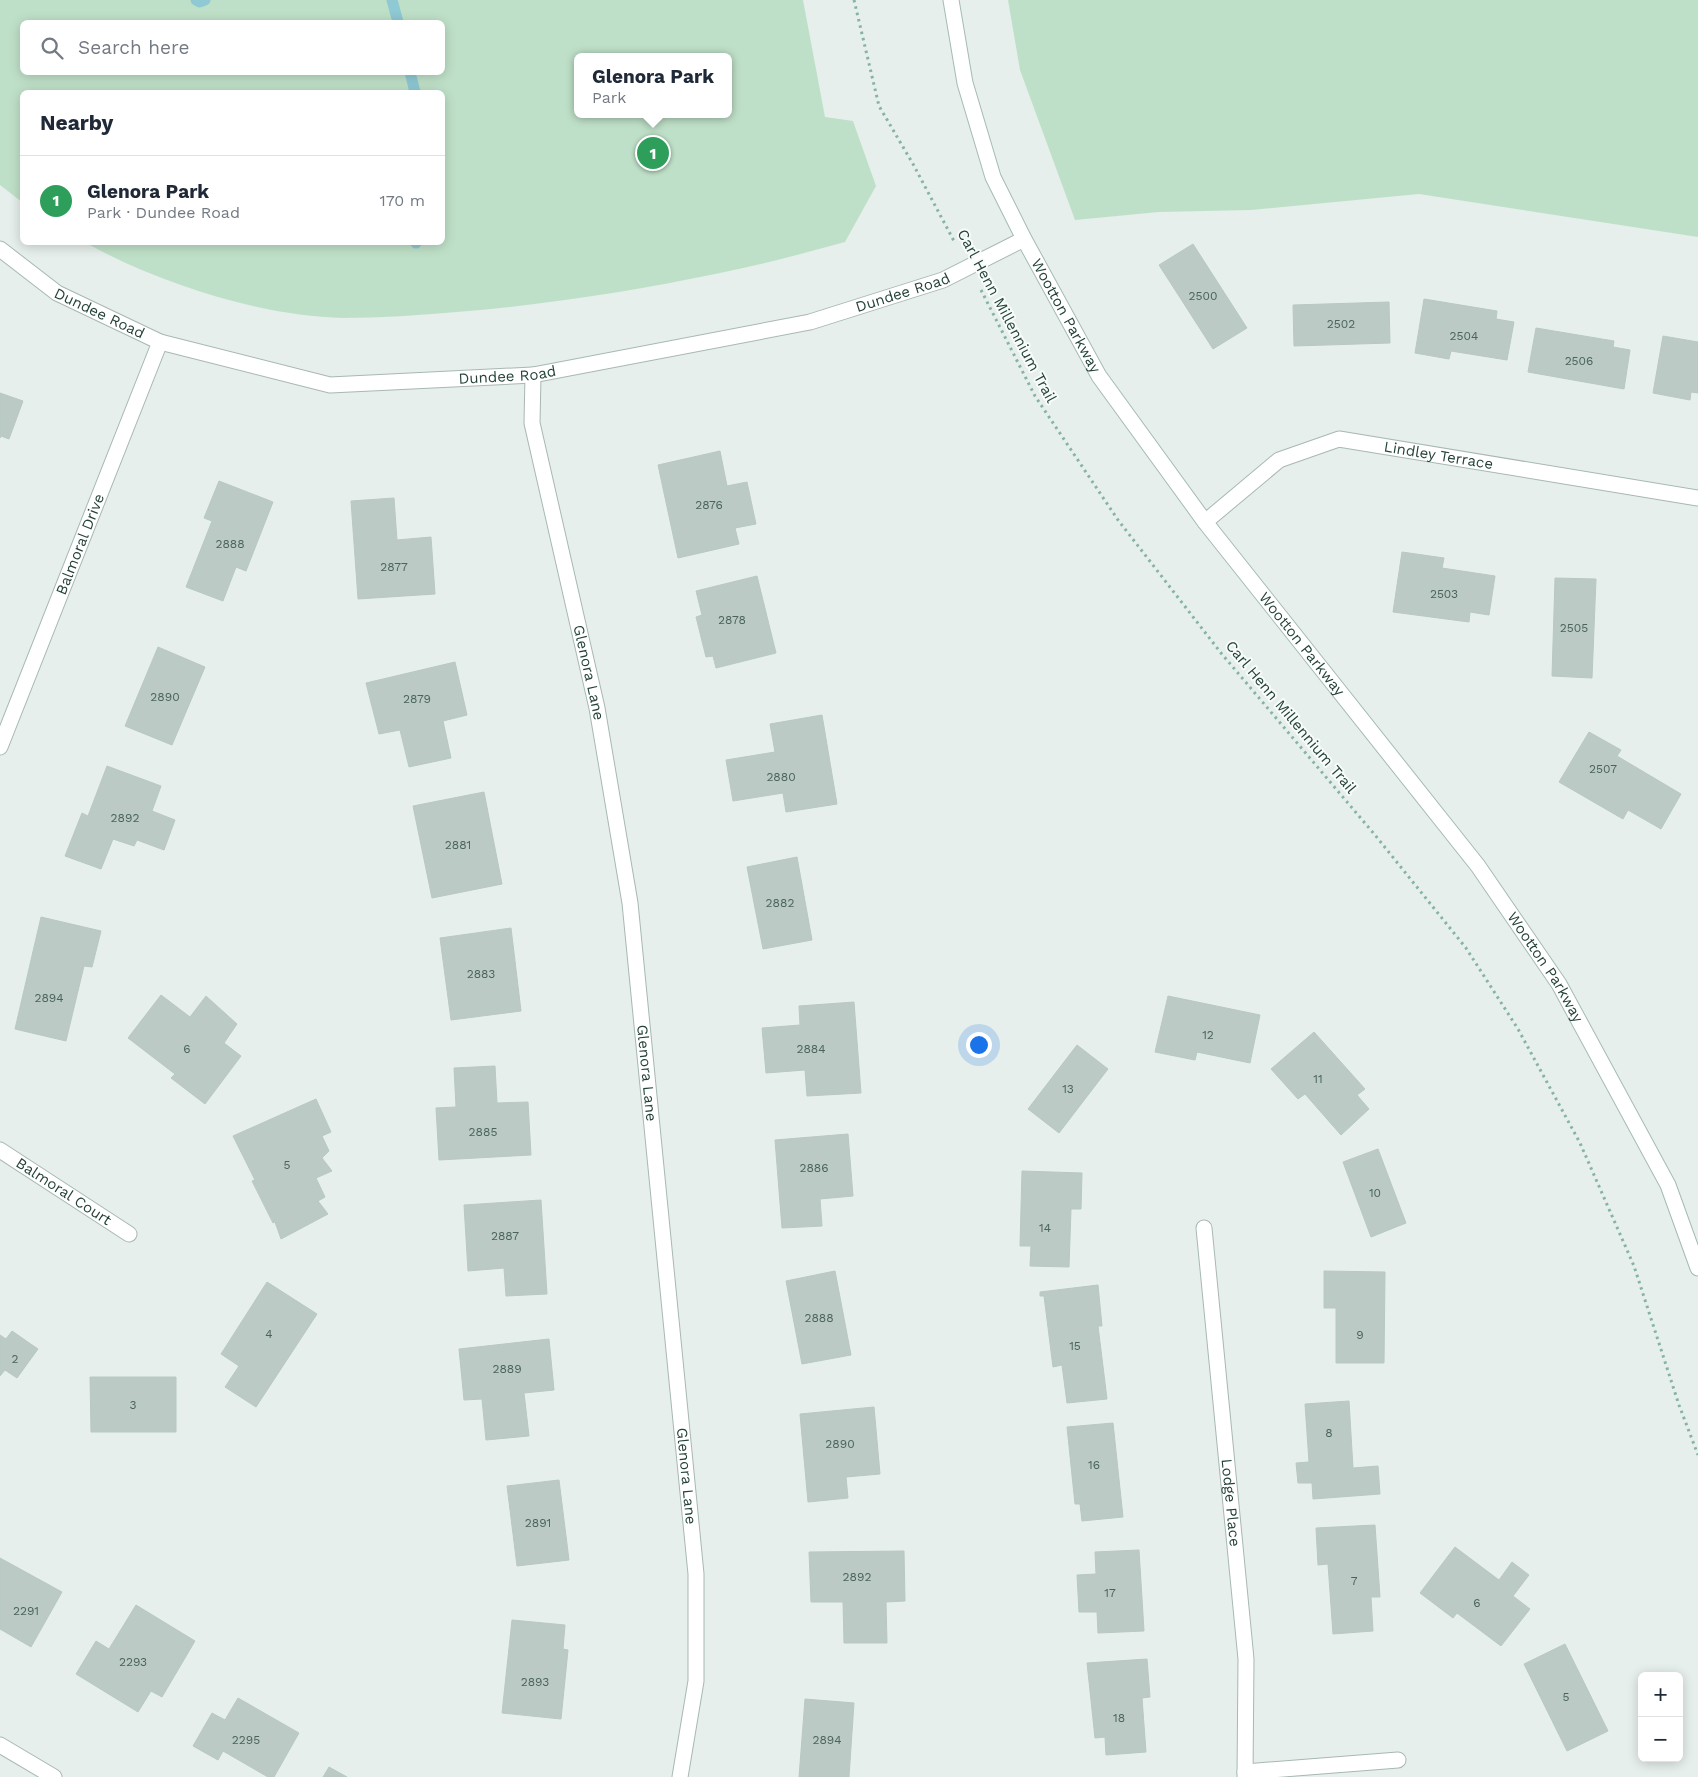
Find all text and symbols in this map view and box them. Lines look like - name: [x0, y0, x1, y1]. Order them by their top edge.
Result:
- search box: [20, 20, 445, 75]
- icon: search: [38, 34, 66, 62]
- text: Search here: [78, 36, 189, 59]
- popup: [574, 53, 732, 118]
- text: Glenora Park: [592, 65, 714, 88]
- text: Park: [592, 88, 626, 107]
- text: Nearby: [40, 110, 113, 135]
- pin: 1: [637, 134, 669, 172]
- text: Glenora Park: [87, 180, 209, 203]
- text: 1: [53, 191, 59, 210]
- text: 170 m: [379, 191, 425, 210]
- text: Park · Dundee Road: [87, 203, 240, 222]
- street label: Carl Henn Millennium Trail: [954, 226, 1061, 406]
- street label: Wootton Parkway: [1028, 256, 1105, 376]
- street label: Dundee Road: [853, 269, 953, 316]
- street label: Dundee Road: [51, 284, 148, 342]
- house number: 2500: [1189, 289, 1217, 303]
- house number: 2502: [1327, 317, 1355, 331]
- house number: 2504: [1450, 329, 1478, 343]
- house number: 2506: [1565, 354, 1593, 368]
- street label: Dundee Road: [458, 362, 558, 388]
- street label: Lindley Terrace: [1383, 438, 1494, 473]
- street label: Balmoral Drive: [52, 491, 108, 597]
- house number: 2876: [695, 498, 723, 512]
- house number: 2888: [215, 537, 245, 551]
- house number: 2877: [380, 560, 408, 574]
- house number: 2503: [1430, 587, 1458, 601]
- street label: Wootton Parkway: [1255, 589, 1349, 700]
- house number: 2878: [718, 613, 746, 627]
- house number: 2505: [1560, 621, 1588, 635]
- street label: Glenora Lane: [569, 623, 608, 722]
- street label: Carl Henn Millennium Trail: [1222, 637, 1360, 797]
- house number: 2890: [150, 690, 180, 704]
- house number: 2879: [403, 692, 431, 706]
- house number: 2507: [1589, 762, 1617, 776]
- house number: 2880: [766, 770, 796, 784]
- house number: 2892: [111, 811, 139, 825]
- house number: 2881: [445, 838, 471, 852]
- house number: 2882: [766, 896, 794, 910]
- street label: Wootton Parkway: [1503, 909, 1587, 1026]
- house number: 2883: [467, 967, 495, 981]
- house number: 2894: [34, 991, 64, 1005]
- street label: Glenora Lane: [633, 1024, 660, 1122]
- house number: 12: [1202, 1028, 1214, 1042]
- your location: [966, 1032, 992, 1058]
- house number: 6: [183, 1042, 191, 1056]
- house number: 2884: [796, 1042, 826, 1056]
- house number: 11: [1313, 1072, 1323, 1086]
- house number: 13: [1062, 1082, 1074, 1096]
- house number: 2885: [469, 1125, 497, 1139]
- street label: Balmoral Court: [13, 1154, 115, 1230]
- house number: 5: [284, 1158, 291, 1172]
- house number: 2886: [799, 1161, 829, 1175]
- house number: 10: [1369, 1186, 1381, 1200]
- house number: 14: [1039, 1221, 1051, 1235]
- house number: 2887: [491, 1229, 519, 1243]
- house number: 2888: [804, 1311, 834, 1325]
- house number: 4: [265, 1327, 273, 1341]
- house number: 9: [1356, 1328, 1364, 1342]
- house number: 15: [1069, 1339, 1081, 1353]
- house number: 2: [12, 1352, 19, 1366]
- house number: 2889: [492, 1362, 522, 1376]
- house number: 3: [130, 1398, 137, 1412]
- house number: 8: [1325, 1426, 1333, 1440]
- street label: Glenora Lane: [673, 1427, 700, 1525]
- house number: 2890: [825, 1437, 855, 1451]
- house number: 16: [1088, 1458, 1100, 1472]
- street label: Lodge Place: [1218, 1458, 1244, 1547]
- house number: 2891: [525, 1516, 551, 1530]
- house number: 2892: [843, 1570, 871, 1584]
- house number: 7: [1351, 1574, 1358, 1588]
- house number: 17: [1104, 1586, 1116, 1600]
- house number: 6: [1473, 1596, 1481, 1610]
- house number: 2291: [13, 1604, 39, 1618]
- house number: 2293: [119, 1655, 147, 1669]
- map controls: [1638, 1672, 1683, 1762]
- button: +: [1638, 1672, 1683, 1717]
- house number: 2893: [521, 1675, 549, 1689]
- house number: 5: [1563, 1690, 1570, 1704]
- house number: 18: [1113, 1711, 1125, 1725]
- button: −: [1638, 1717, 1683, 1762]
- house number: 2295: [232, 1733, 260, 1747]
- house number: 2894: [812, 1733, 842, 1747]

